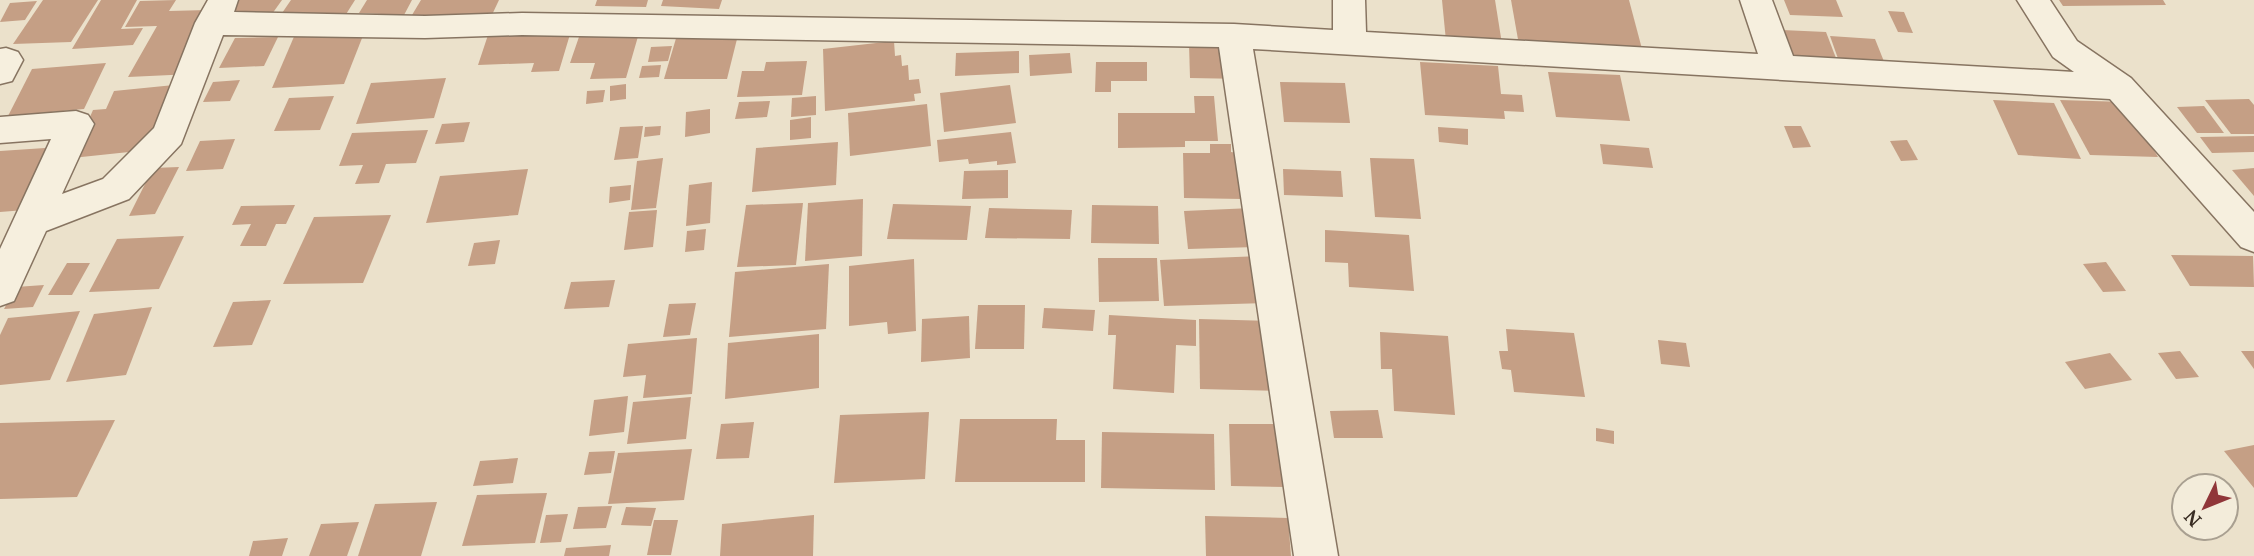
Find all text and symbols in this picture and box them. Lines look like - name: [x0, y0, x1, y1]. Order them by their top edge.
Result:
- north arrow: [2170, 472, 2240, 542]
- text: N: [2178, 505, 2206, 533]

